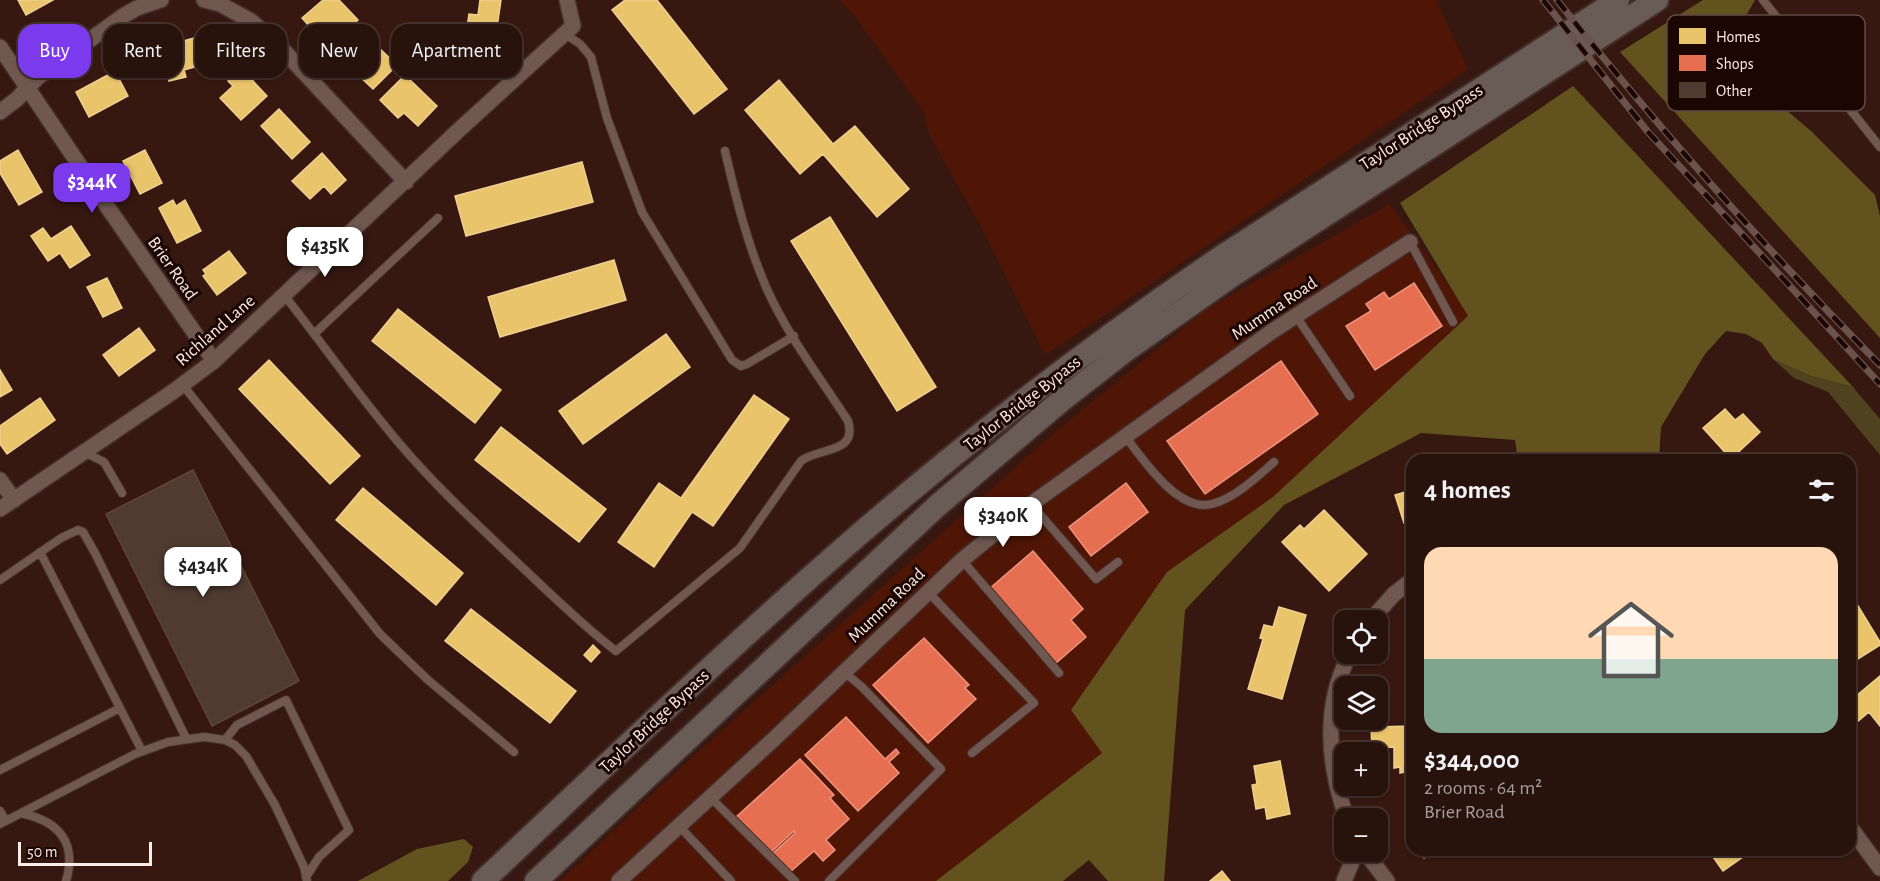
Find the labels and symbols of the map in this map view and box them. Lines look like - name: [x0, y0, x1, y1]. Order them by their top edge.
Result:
- legend: [1667, 15, 1865, 111]
- text: Homes: [1716, 29, 1760, 45]
- text: Shops: [1716, 56, 1754, 72]
- street label: Taylor Bridge Bypass: [1357, 81, 1486, 174]
- text: Other: [1716, 83, 1753, 99]
- pin: $344K: [50, 163, 134, 214]
- pin: $435K: [283, 227, 367, 278]
- street label: Brier Road: [144, 234, 200, 303]
- street label: Mumma Road: [1229, 274, 1320, 344]
- street label: Richland Lane: [173, 292, 259, 370]
- street label: Taylor Bridge Bypass: [961, 353, 1084, 455]
- pin: $340K: [961, 497, 1045, 548]
- pin: $434K: [161, 547, 245, 598]
- street label: Mumma Road: [845, 565, 928, 646]
- street label: Taylor Bridge Bypass: [596, 667, 713, 777]
- scale bar: [18, 839, 152, 866]

